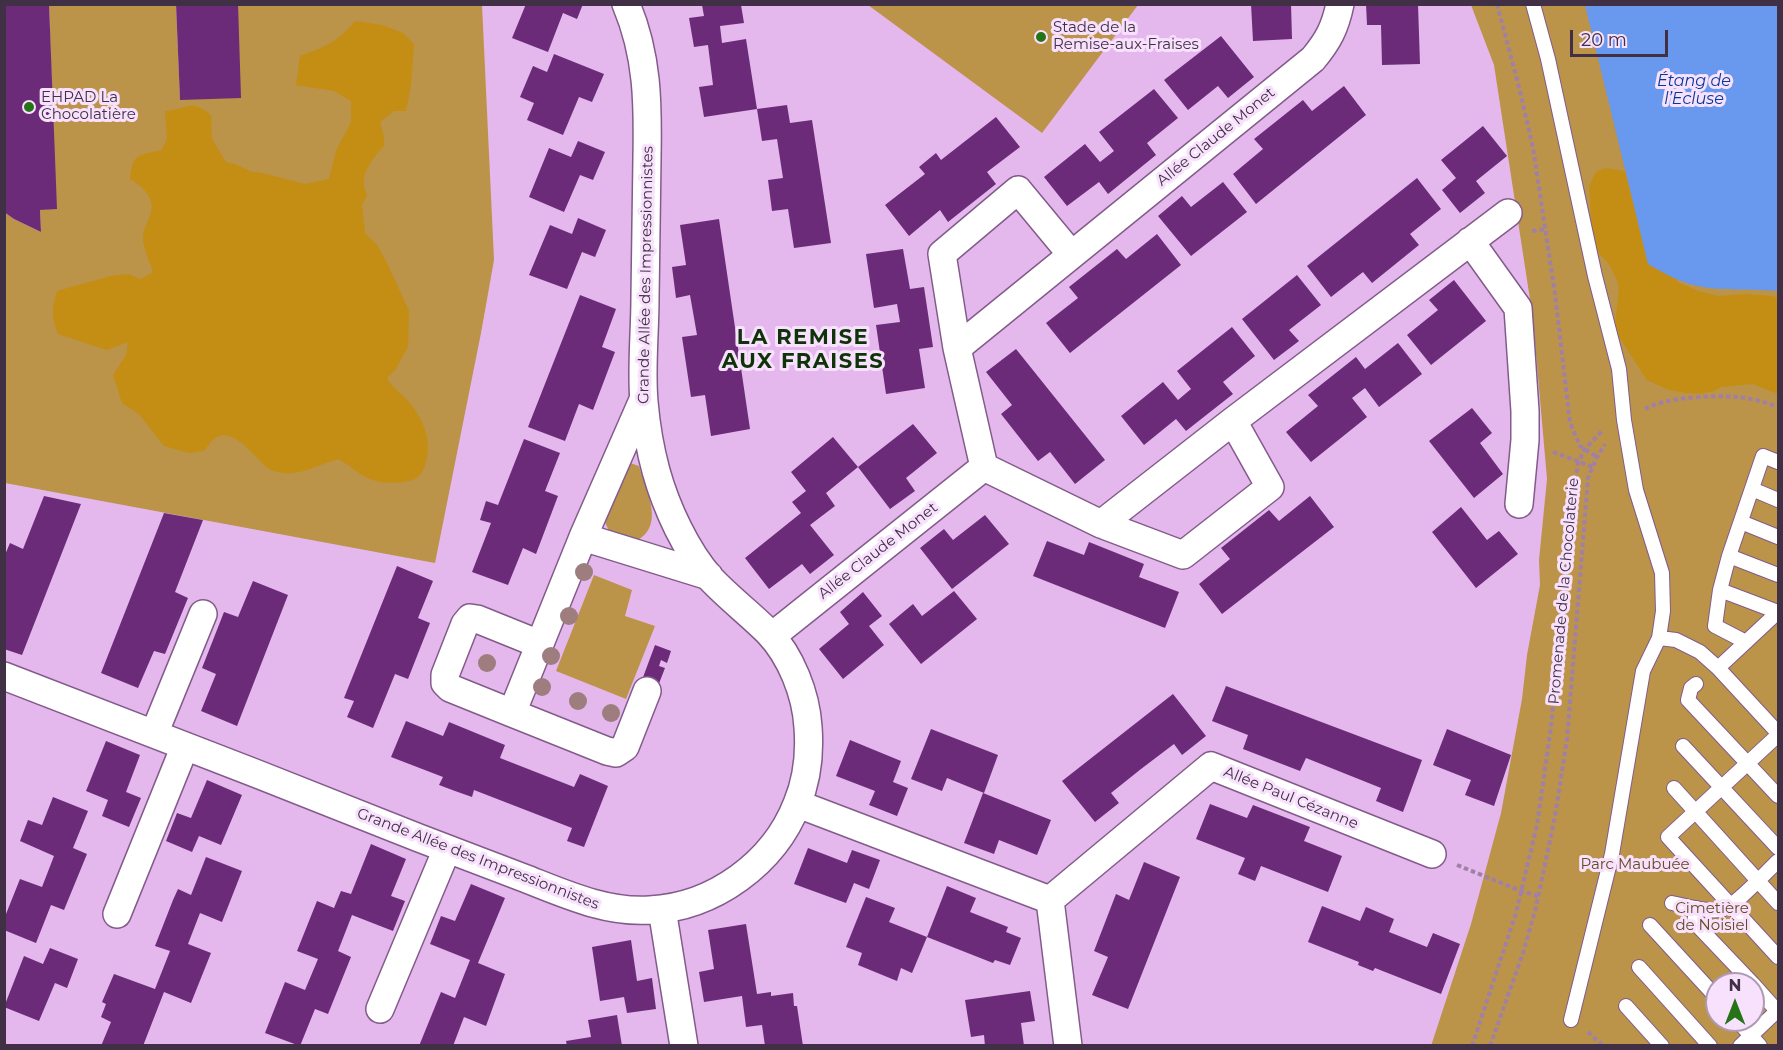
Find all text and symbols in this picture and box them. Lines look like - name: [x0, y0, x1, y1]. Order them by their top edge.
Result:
- scale bar: [1573, 18, 1670, 56]
- place label: Stade de la Remise-aux-Fraises: [1053, 19, 1199, 54]
- text: 20 m: [1581, 29, 1627, 51]
- marker: Stade de la Remise-aux-Fraises: [1034, 30, 1048, 44]
- water label: Étang de l’Ecluse: [1657, 71, 1731, 109]
- street label: Allée Claude Monet: [1153, 84, 1279, 190]
- place label: EHPAD La Chocolatière: [41, 89, 136, 124]
- marker: EHPAD La Chocolatière: [22, 100, 36, 114]
- street label: Grande Allée des Impressionnistes: [635, 146, 657, 404]
- district label: LA REMISE AUX FRAISES: [722, 325, 884, 375]
- street label: Promenade de la Chocolaterie: [1545, 477, 1583, 705]
- street label: Allée Claude Monet: [815, 499, 941, 603]
- street label: Allée Paul Cézanne: [1221, 763, 1361, 833]
- street label: Grande Allée des Impressionnistes: [354, 804, 602, 914]
- park label: Parc Maubuée: [1580, 856, 1690, 874]
- park label: Cimetière de Noisiel: [1675, 900, 1749, 935]
- north arrow: [1705, 972, 1765, 1032]
- text: N: [1729, 976, 1741, 995]

